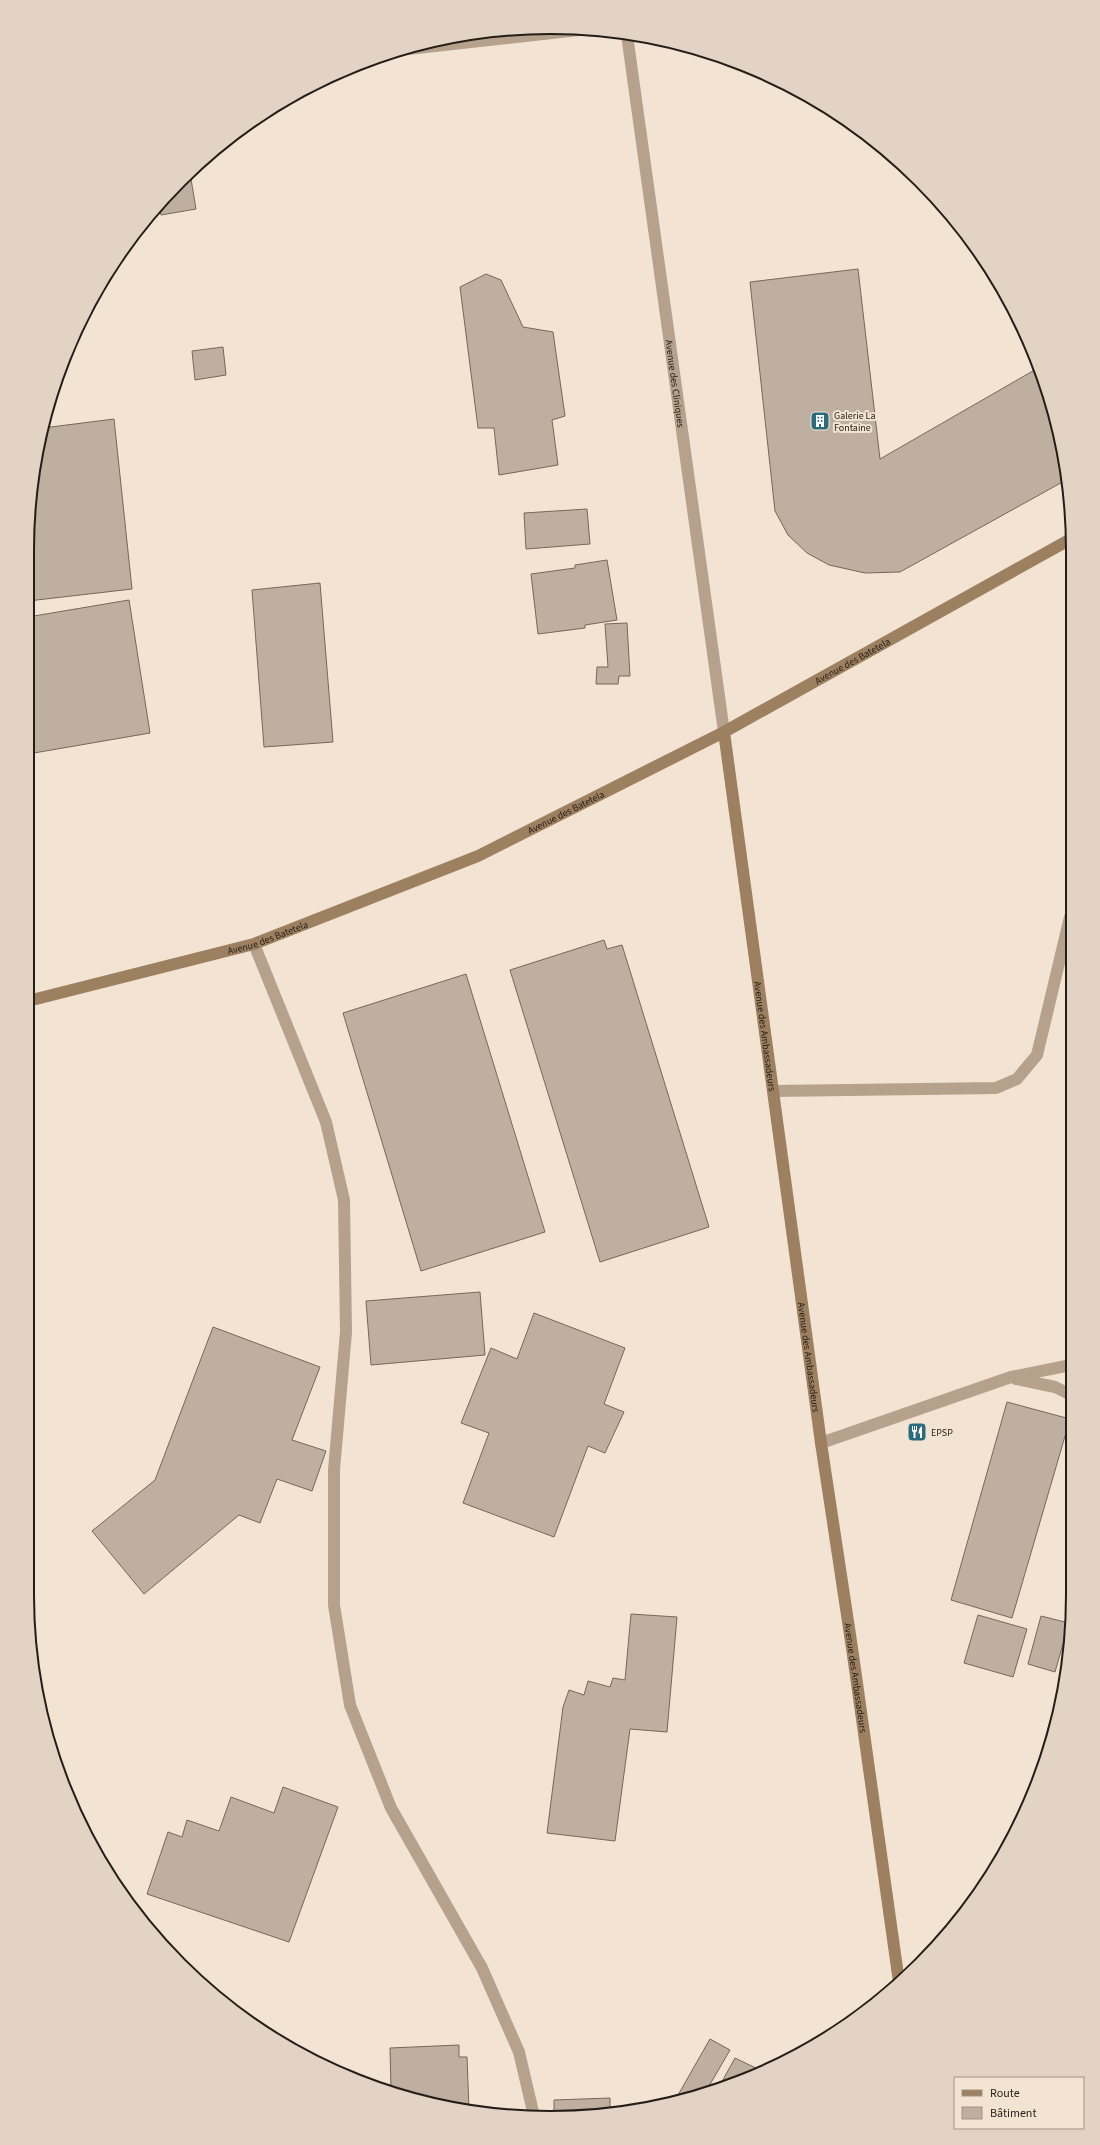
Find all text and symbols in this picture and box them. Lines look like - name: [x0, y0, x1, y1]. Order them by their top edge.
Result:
- street label: Avenue des Cliniques: [661, 339, 688, 429]
- place label: Galerie La Fontaine: [834, 409, 876, 435]
- building icon: Galerie La Fontaine: [809, 410, 831, 432]
- street label: Avenue des Batetela: [812, 635, 893, 688]
- street label: Avenue des Batetela: [525, 787, 607, 838]
- street label: Avenue des Batetela: [226, 918, 310, 958]
- street label: Avenue des Ambassadeurs: [750, 980, 779, 1092]
- street label: Avenue des Ambassadeurs: [794, 1301, 823, 1413]
- restaurant icon: EPSP: [906, 1421, 928, 1443]
- place label: EPSP: [931, 1426, 953, 1440]
- street label: Avenue des Ambassadeurs: [840, 1622, 870, 1734]
- legend: [954, 2077, 1084, 2129]
- text: Route: [990, 2085, 1020, 2102]
- text: Bâtiment: [990, 2105, 1036, 2122]

